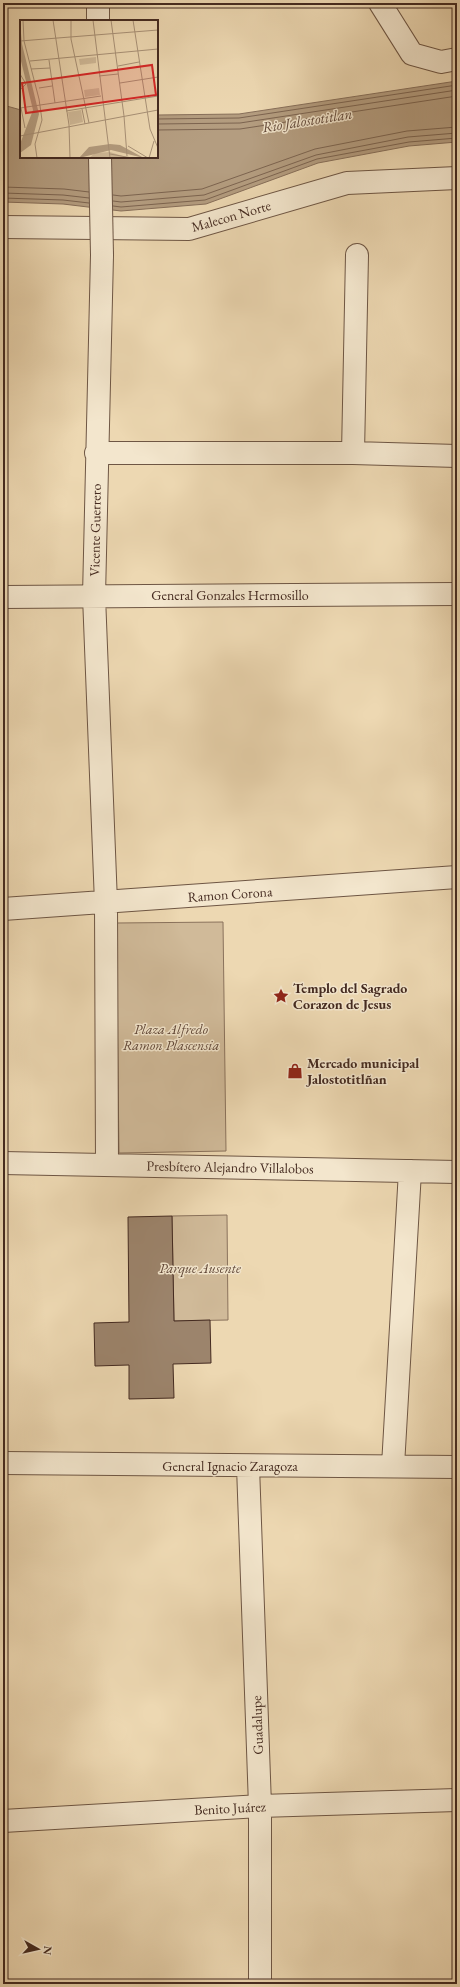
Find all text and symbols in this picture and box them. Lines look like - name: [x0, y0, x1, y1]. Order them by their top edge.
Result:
- inset map: [20, 20, 158, 158]
- water label: Rio Jalostotitlan: [261, 103, 353, 136]
- street label: Malecon Norte: [189, 196, 273, 236]
- street label: Vicente Guerrero: [85, 483, 105, 577]
- street label: General Gonzales Hermosillo: [151, 586, 309, 604]
- street label: Ramon Corona: [187, 882, 273, 906]
- place label: Templo del Sagrado Corazon de Jesus: [293, 979, 407, 1013]
- place icon: Templo del Sagrado Corazon de Jesus: [272, 987, 290, 1005]
- park label: Plaza Alfredo Ramon Plascensia: [123, 1020, 219, 1054]
- place label: Mercado municipal Jalostotitlñan: [305, 1054, 419, 1088]
- shop icon: Mercado municipal Jalostotitlñan: [286, 1062, 304, 1080]
- street label: Presbítero Alejandro Villalobos: [146, 1157, 314, 1177]
- park label: Parque Ausente: [159, 1259, 241, 1278]
- street label: General Ignacio Zaragoza: [162, 1457, 298, 1475]
- street label: Guadalupe: [247, 1695, 267, 1755]
- street label: Benito Juárez: [194, 1797, 267, 1819]
- north arrow: [18, 1929, 58, 1969]
- text: N: [40, 1945, 55, 1956]

